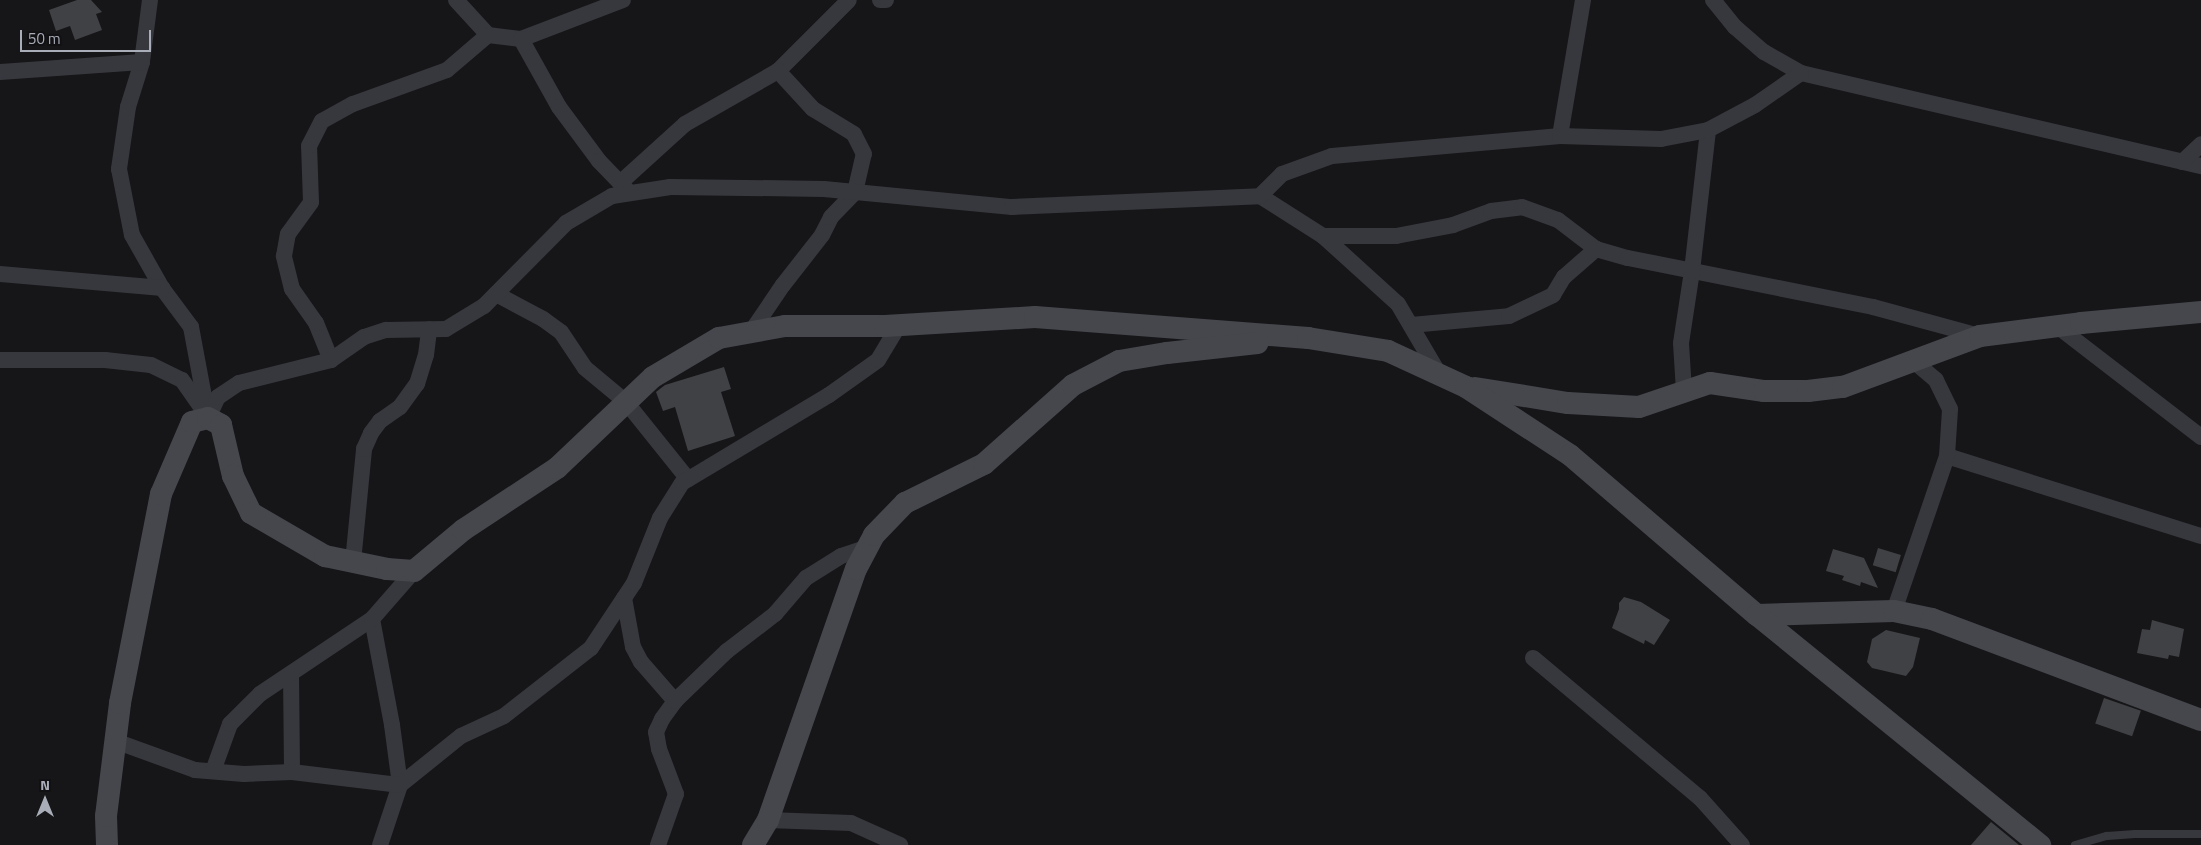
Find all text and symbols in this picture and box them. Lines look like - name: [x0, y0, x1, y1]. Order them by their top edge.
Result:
- scale bar: [22, 20, 154, 52]
- text: 50 m: [28, 27, 61, 50]
- text: N: [40, 774, 50, 795]
- north arrow: [20, 775, 70, 825]

